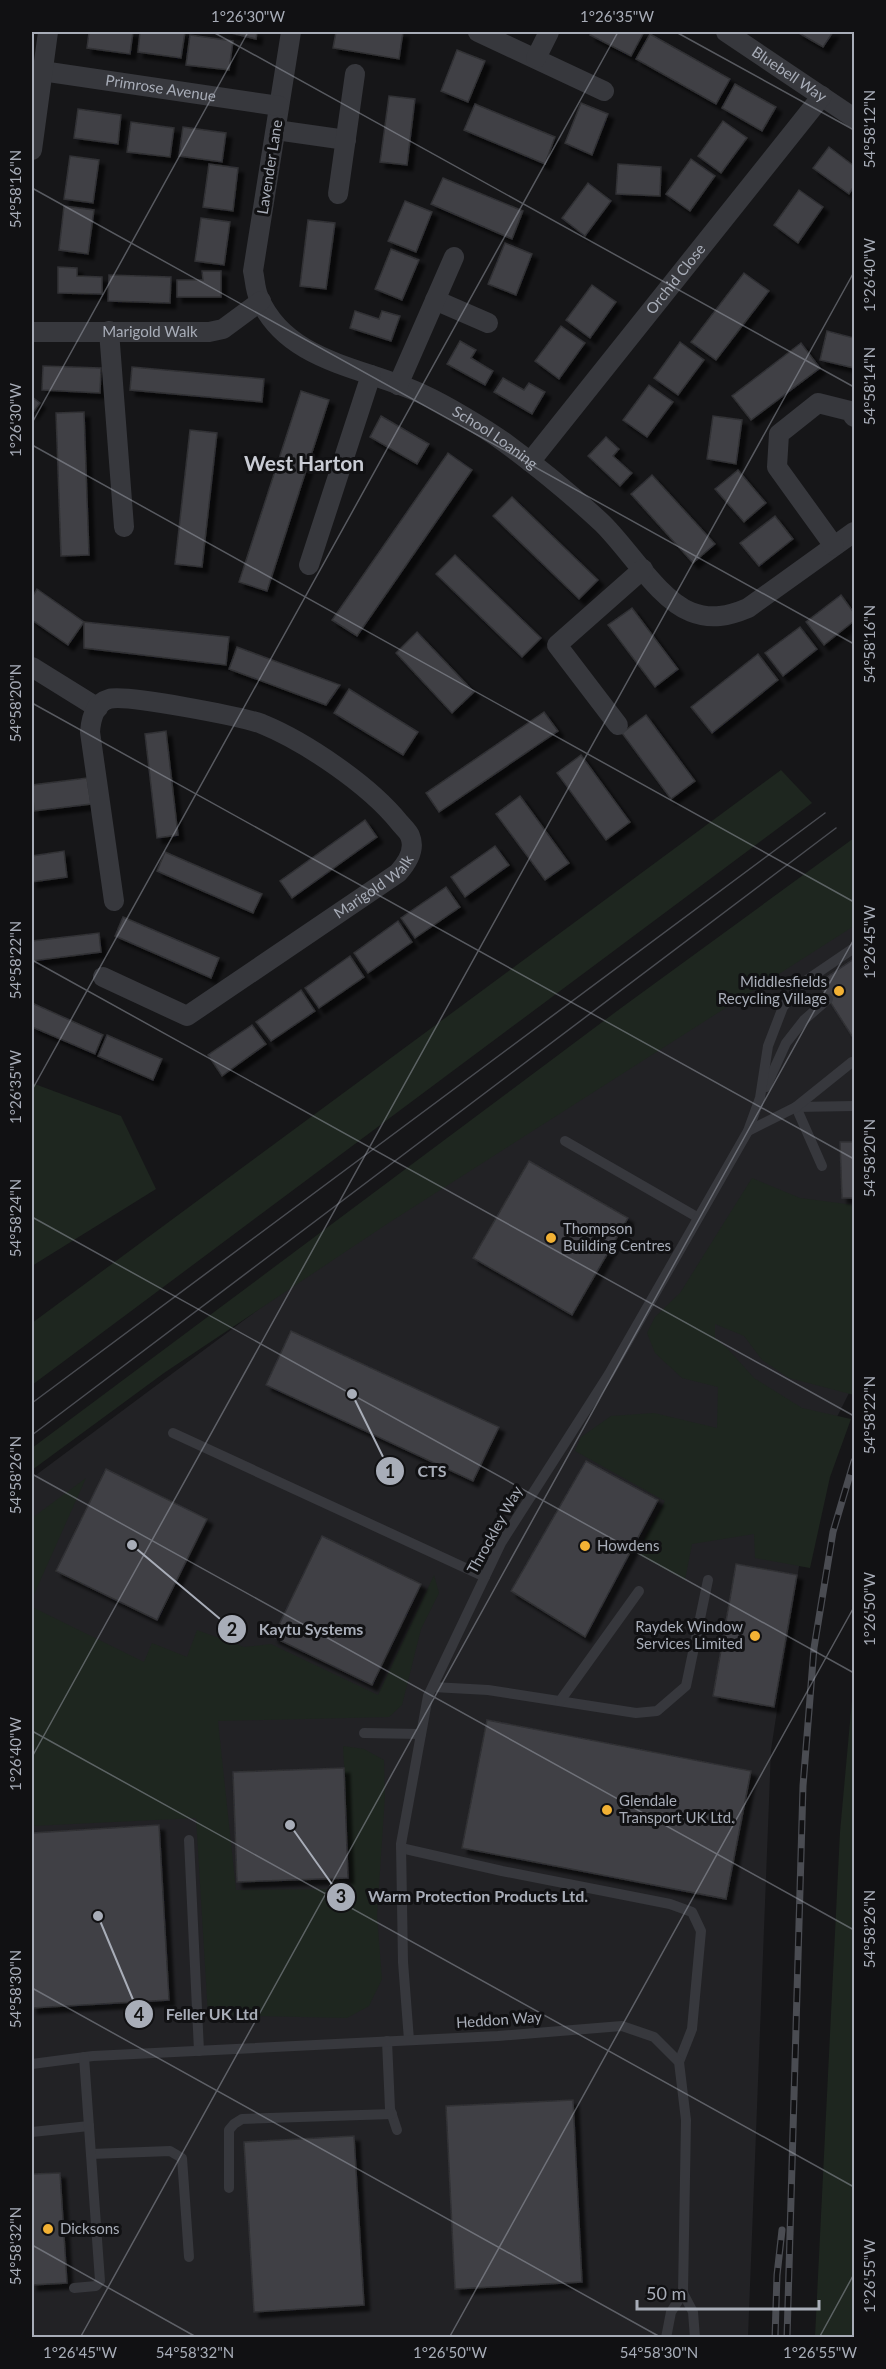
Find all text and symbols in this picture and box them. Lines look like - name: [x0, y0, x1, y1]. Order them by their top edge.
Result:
- text: 1°26'30"W: [211, 7, 285, 25]
- text: 1°26'35"W: [580, 7, 654, 25]
- street label: Bluebell Way: [749, 42, 831, 105]
- street label: Primrose Avenue: [104, 70, 217, 105]
- text: 54°58'12"N: [860, 90, 878, 168]
- street label: Lavender Lane: [253, 118, 285, 215]
- text: 54°58'16"N: [6, 150, 24, 228]
- text: 1°26'40"W: [860, 238, 878, 312]
- street label: Orchid Close: [642, 240, 709, 317]
- street label: Marigold Walk: [102, 322, 198, 340]
- text: 54°58'14"N: [860, 347, 878, 425]
- text: 1°26'30"W: [6, 383, 24, 457]
- street label: School Loaning: [449, 402, 542, 472]
- district label: West Harton: [244, 450, 364, 475]
- text: 54°58'16"N: [860, 605, 878, 683]
- text: 54°58'20"N: [6, 664, 24, 742]
- street label: Marigold Walk: [330, 851, 417, 922]
- text: 1°26'45"W: [860, 905, 878, 979]
- text: 54°58'22"N: [6, 921, 24, 999]
- place label: Middlesfields Recycling Village: [718, 972, 827, 1007]
- marker: Middlesfields Recycling Village: [832, 984, 846, 998]
- text: 1°26'35"W: [6, 1050, 24, 1124]
- text: 54°58'20"N: [860, 1119, 878, 1197]
- text: 54°58'24"N: [6, 1179, 24, 1257]
- place label: Thompson Building Centres: [563, 1219, 671, 1254]
- marker: Thompson Building Centres: [544, 1231, 558, 1245]
- text: 54°58'22"N: [860, 1376, 878, 1454]
- text: 54°58'26"N: [6, 1436, 24, 1514]
- callout: CTS: [375, 1454, 458, 1488]
- text: 1: [385, 1460, 395, 1482]
- text: CTS: [418, 1461, 447, 1480]
- street label: Throckley Way: [463, 1482, 526, 1577]
- place label: Howdens: [597, 1536, 659, 1554]
- marker: Howdens: [578, 1539, 592, 1553]
- text: 1°26'50"W: [860, 1572, 878, 1646]
- callout: Kaytu Systems: [217, 1612, 375, 1646]
- place label: Raydek Window Services Limited: [635, 1617, 743, 1652]
- text: 2: [227, 1618, 237, 1640]
- text: Kaytu Systems: [259, 1619, 363, 1638]
- marker: Raydek Window Services Limited: [748, 1629, 762, 1643]
- text: 1°26'40"W: [6, 1717, 24, 1791]
- place label: Glendale Transport UK Ltd.: [619, 1791, 735, 1826]
- marker: Glendale Transport UK Ltd.: [600, 1803, 614, 1817]
- callout: Warm Protection Products Ltd.: [326, 1880, 600, 1914]
- text: 3: [336, 1885, 346, 1907]
- text: Warm Protection Products Ltd.: [368, 1886, 588, 1905]
- text: 54°58'26"N: [860, 1890, 878, 1968]
- text: 54°58'30"N: [6, 1950, 24, 2028]
- callout: Feller UK Ltd: [124, 1997, 271, 2031]
- text: 4: [134, 2003, 144, 2025]
- text: Feller UK Ltd: [166, 2004, 258, 2023]
- street label: Heddon Way: [455, 2007, 543, 2031]
- text: 54°58'32"N: [6, 2207, 24, 2285]
- place label: Dicksons: [60, 2219, 120, 2237]
- marker: Dicksons: [41, 2222, 55, 2236]
- text: 1°26'55"W: [860, 2239, 878, 2313]
- scale bar: [637, 2273, 818, 2311]
- text: 50 m: [646, 2282, 686, 2304]
- text: 1°26'45"W: [43, 2343, 117, 2361]
- text: 54°58'32"N: [156, 2343, 234, 2361]
- text: 1°26'50"W: [413, 2343, 487, 2361]
- text: 54°58'30"N: [620, 2343, 698, 2361]
- text: 1°26'55"W: [783, 2343, 857, 2361]

